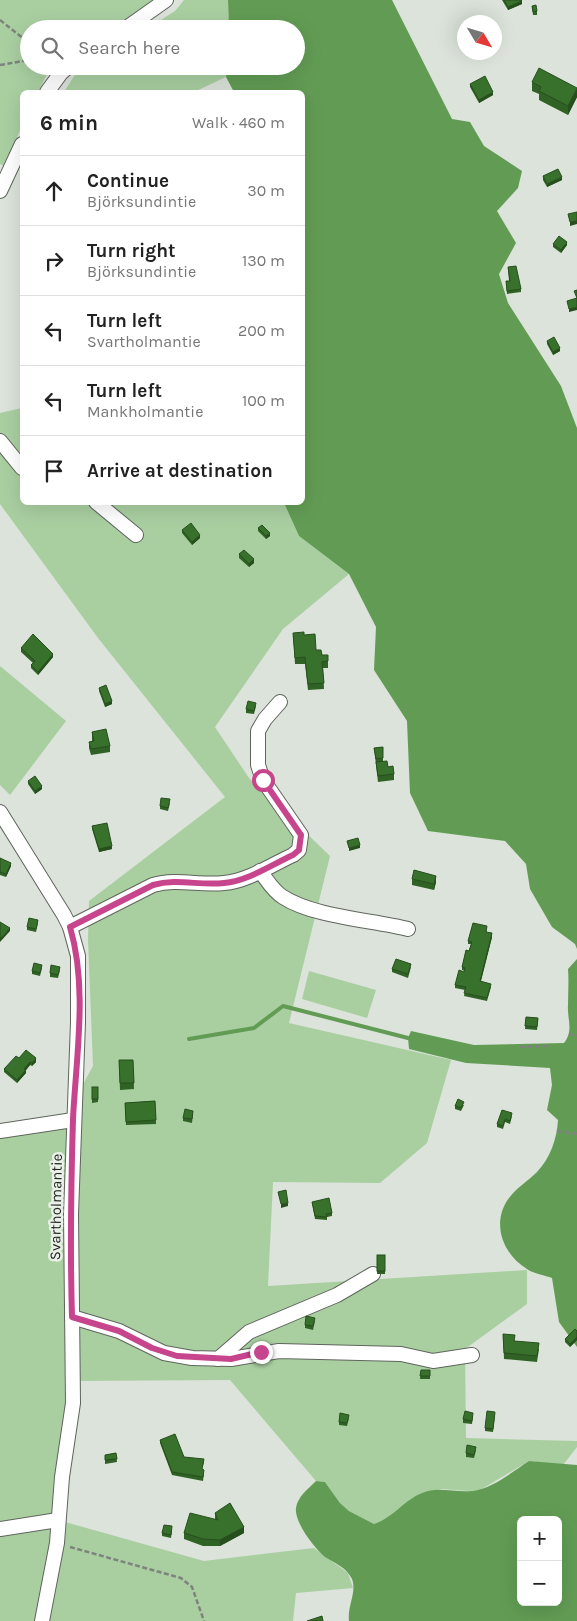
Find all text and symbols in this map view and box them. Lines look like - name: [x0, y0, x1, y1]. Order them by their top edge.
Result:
- north arrow: [457, 15, 502, 60]
- search box: [20, 20, 305, 75]
- icon: search: [38, 34, 66, 62]
- text: Search here: [78, 37, 180, 59]
- text: 6 min: [40, 111, 98, 135]
- text: Walk · 460 m: [192, 113, 285, 132]
- text: Continue: [87, 170, 169, 192]
- icon: ahead: [40, 177, 68, 205]
- text: 30 m: [247, 181, 285, 200]
- text: Björksundintie: [87, 192, 196, 211]
- text: Turn right: [87, 240, 176, 262]
- icon: right: [40, 247, 68, 275]
- text: 130 m: [242, 251, 285, 270]
- text: Björksundintie: [87, 262, 196, 281]
- text: Turn left: [87, 310, 162, 332]
- icon: left: [40, 317, 68, 345]
- text: 200 m: [238, 321, 285, 340]
- text: Svartholmantie: [87, 332, 201, 351]
- text: Turn left: [87, 380, 162, 402]
- icon: left: [40, 387, 68, 415]
- text: 100 m: [242, 391, 285, 410]
- text: Mankholmantie: [87, 402, 203, 421]
- icon: arrive: [40, 457, 68, 485]
- text: Arrive at destination: [87, 460, 273, 482]
- route start: [252, 769, 275, 792]
- street label: Svartholmantie: [46, 1154, 66, 1260]
- route end: [250, 1341, 273, 1364]
- map controls: [517, 1516, 562, 1606]
- button: +: [517, 1516, 562, 1561]
- button: −: [517, 1561, 562, 1606]

